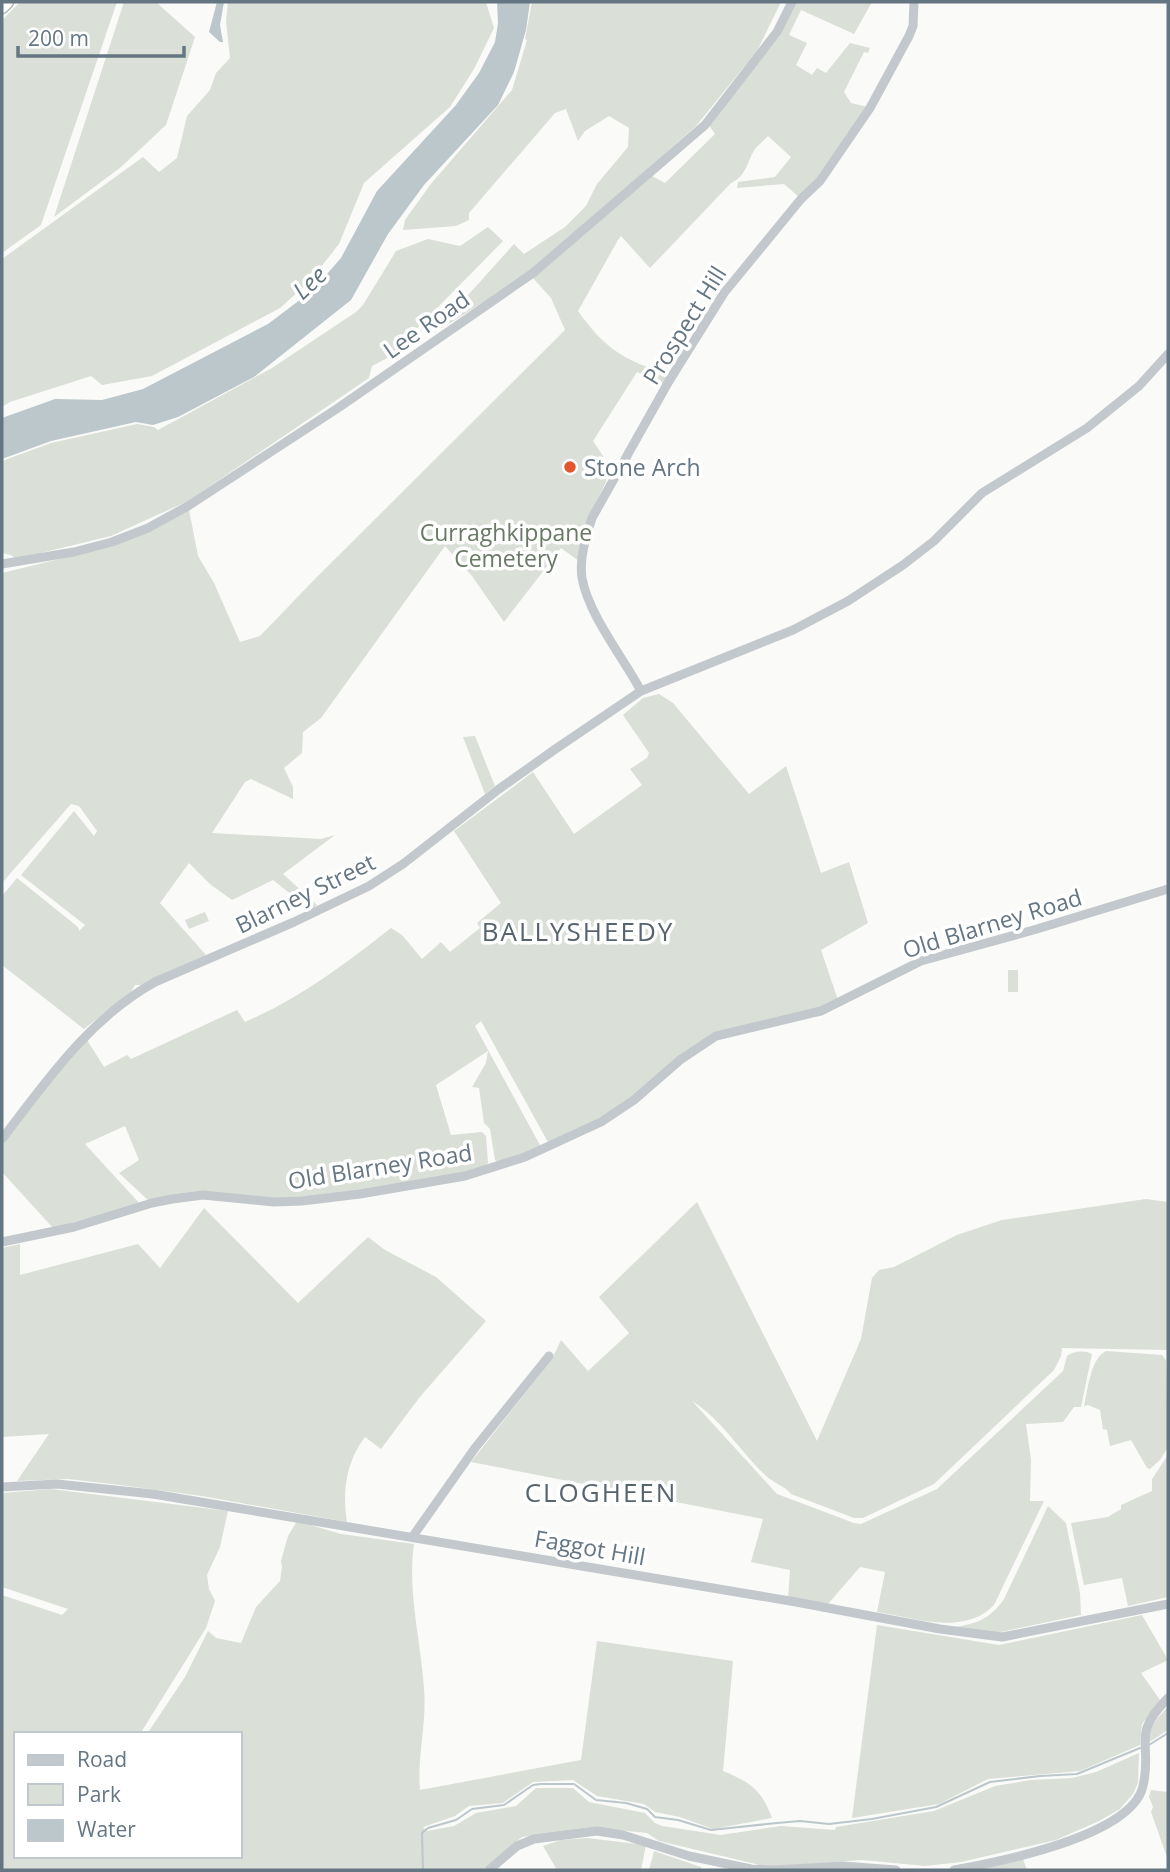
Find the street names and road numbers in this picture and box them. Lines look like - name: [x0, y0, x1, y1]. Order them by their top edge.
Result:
- street label: Prospect Hill: [635, 259, 733, 391]
- street label: Lee Road: [376, 283, 476, 365]
- street label: Blarney Street: [230, 845, 380, 941]
- street label: Old Blarney Road: [898, 881, 1086, 965]
- street label: Old Blarney Road: [286, 1136, 474, 1196]
- street label: Faggot Hill: [532, 1522, 648, 1572]

